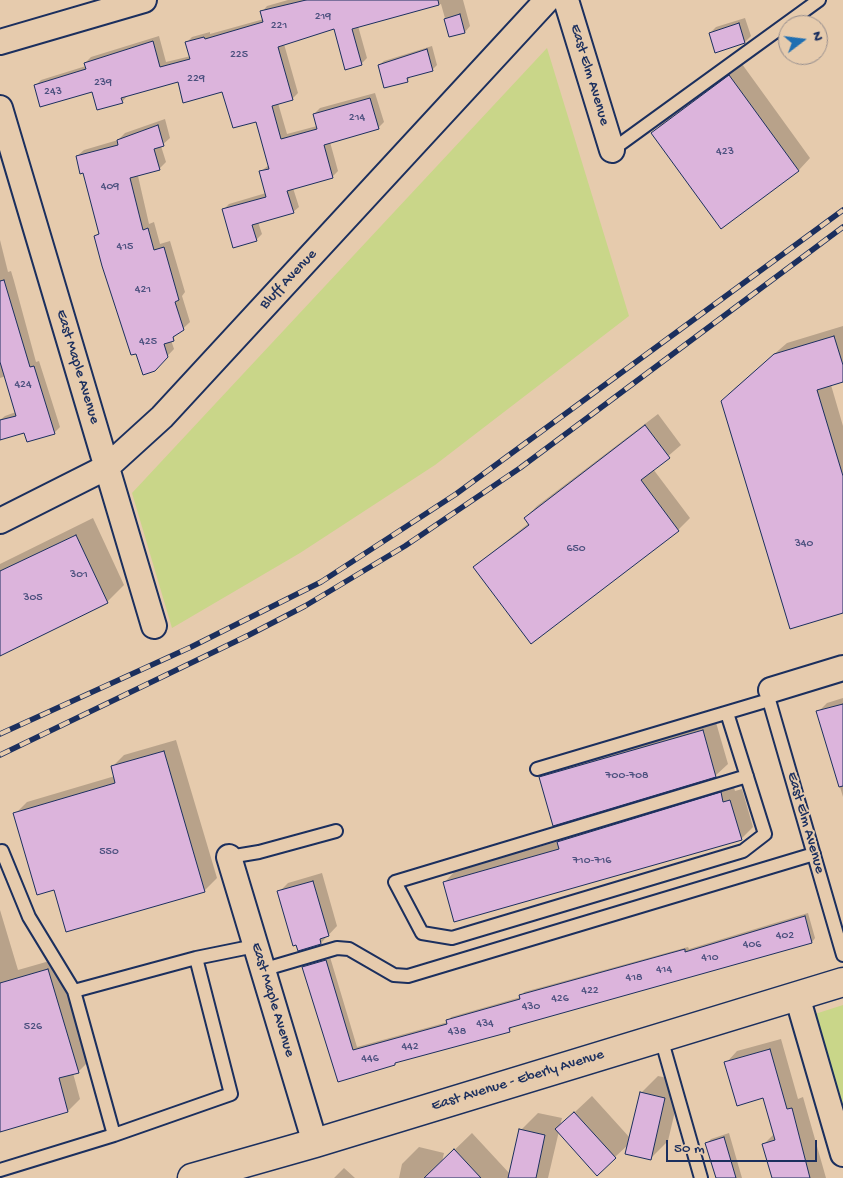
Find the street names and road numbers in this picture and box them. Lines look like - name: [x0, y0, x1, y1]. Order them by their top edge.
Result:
- street label: East Elm Avenue: [565, 22, 613, 128]
- street label: Bluff Avenue: [257, 246, 321, 314]
- street label: East Maple Avenue: [51, 308, 103, 426]
- street label: East Elm Avenue: [782, 770, 828, 876]
- street label: East Maple Avenue: [246, 941, 298, 1059]
- street label: East Avenue - Eberly Avenue: [430, 1046, 606, 1116]

